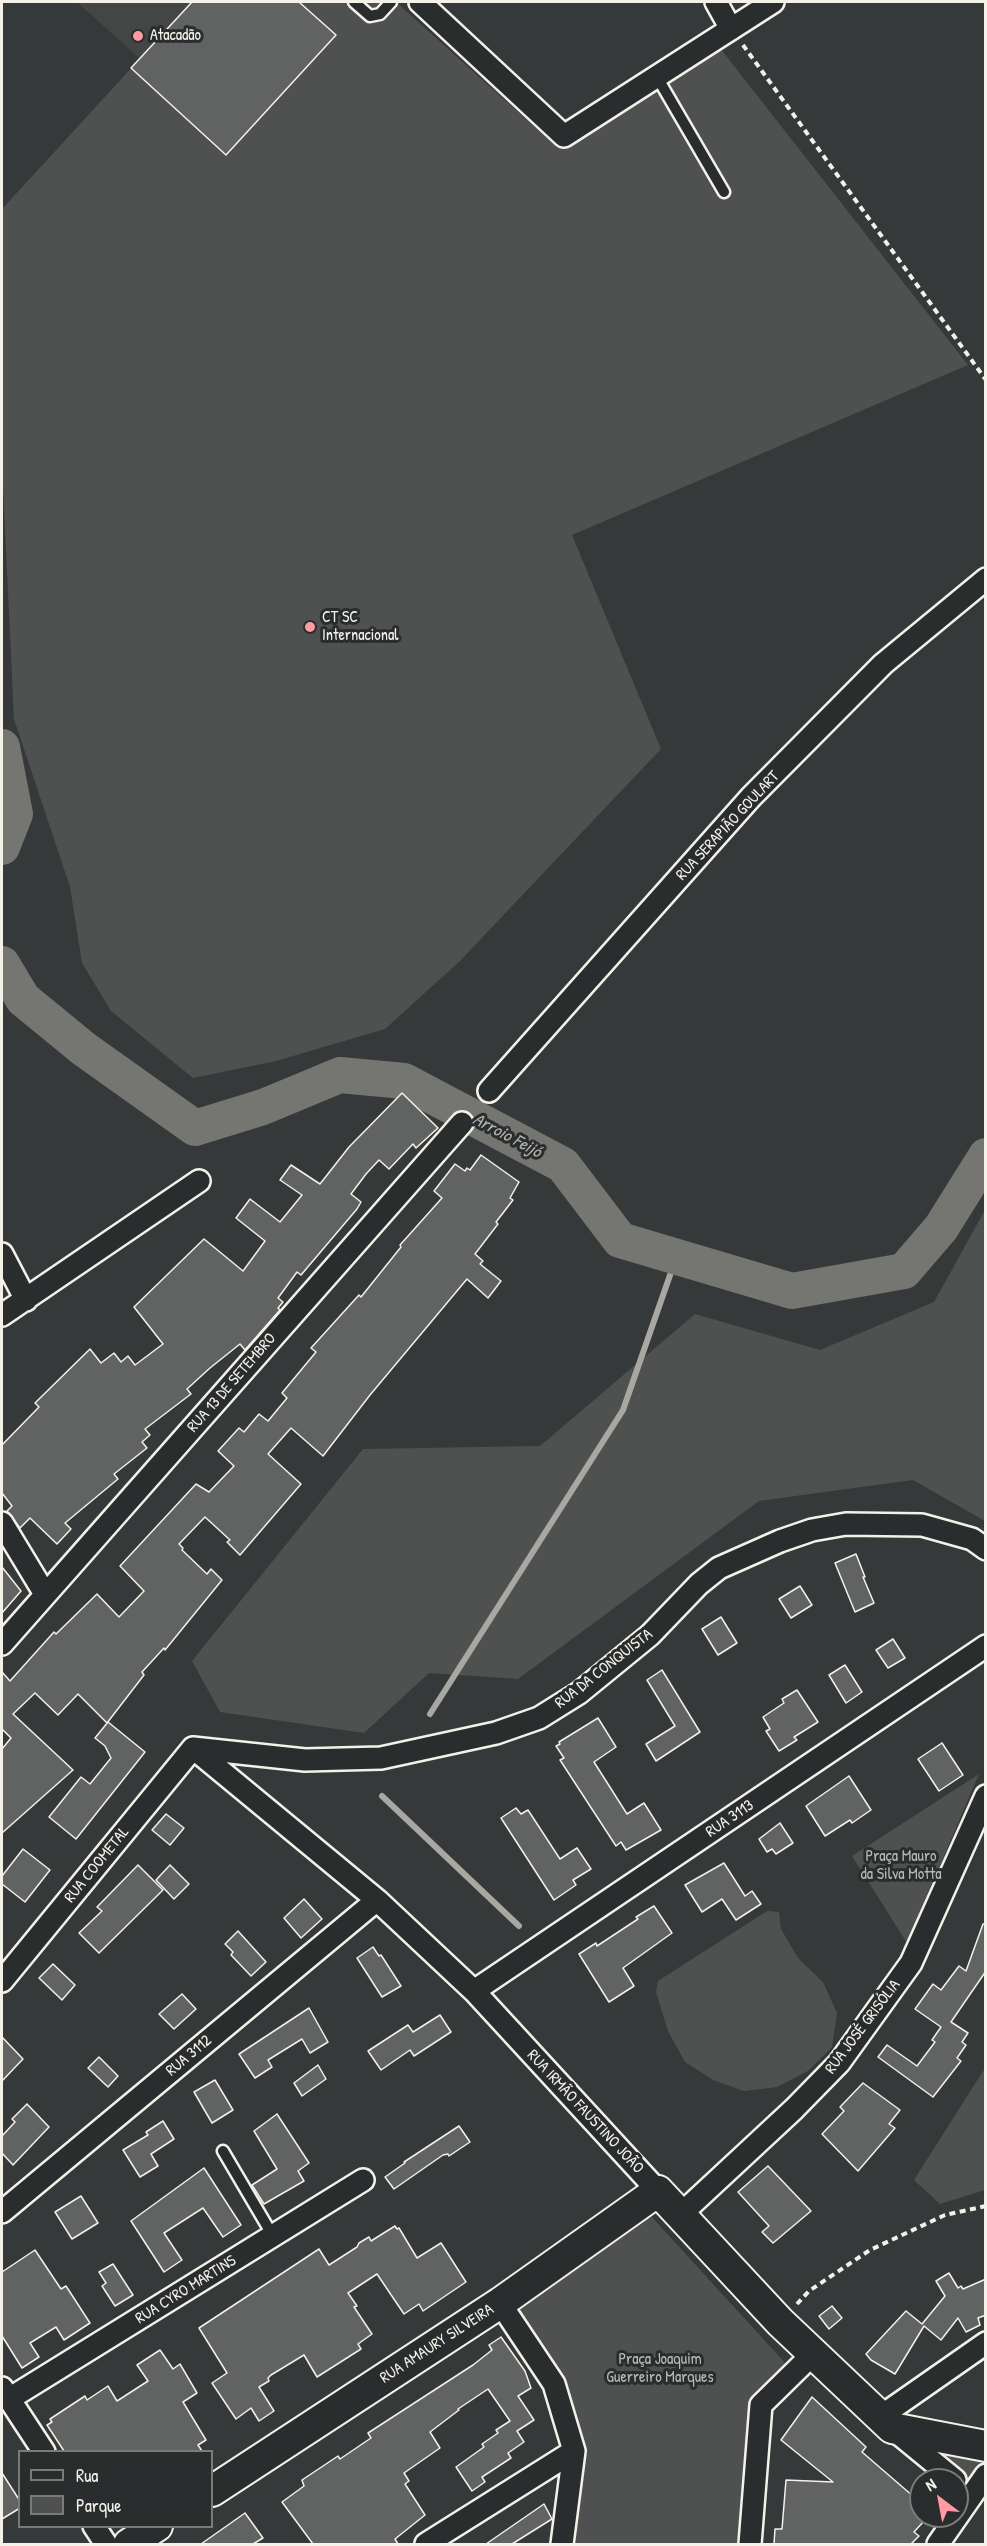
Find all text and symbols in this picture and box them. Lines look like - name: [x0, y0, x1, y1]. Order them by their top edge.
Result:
- place label: Atacadão: [150, 26, 201, 46]
- marker: Atacadão: [131, 29, 145, 43]
- place label: CT SC Internacional: [322, 608, 399, 646]
- marker: CT SC Internacional: [303, 620, 317, 634]
- street label: RUA SERAPIÃO GOULART: [672, 767, 784, 885]
- water label: Arroio Feijó: [469, 1109, 545, 1163]
- street label: RUA 13 DE SETEMBRO: [184, 1329, 280, 1437]
- street label: RUA DA CONQUISTA: [551, 1625, 657, 1713]
- street label: RUA 3113: [702, 1796, 758, 1842]
- street label: RUA COOMETAL: [61, 1823, 133, 1907]
- park label: Praça Mauro da Silva Motta: [861, 1847, 941, 1885]
- street label: RUA JOSÉ GRISÓLIA: [821, 1976, 905, 2078]
- street label: RUA 3112: [162, 2031, 216, 2081]
- street label: RUA IRMÃO FAUSTINO JOÃO: [523, 2046, 647, 2178]
- street label: RUA CYRO MARTINS: [132, 2251, 240, 2329]
- street label: RUA AMAURY SILVEIRA: [377, 2300, 497, 2388]
- park label: Praça Joaquim Guerreiro Marques: [606, 2350, 714, 2388]
- legend: [18, 2450, 213, 2528]
- text: Rua: [76, 2463, 98, 2488]
- north arrow: [909, 2468, 969, 2528]
- text: N: [921, 2473, 940, 2496]
- text: Parque: [76, 2493, 121, 2518]

